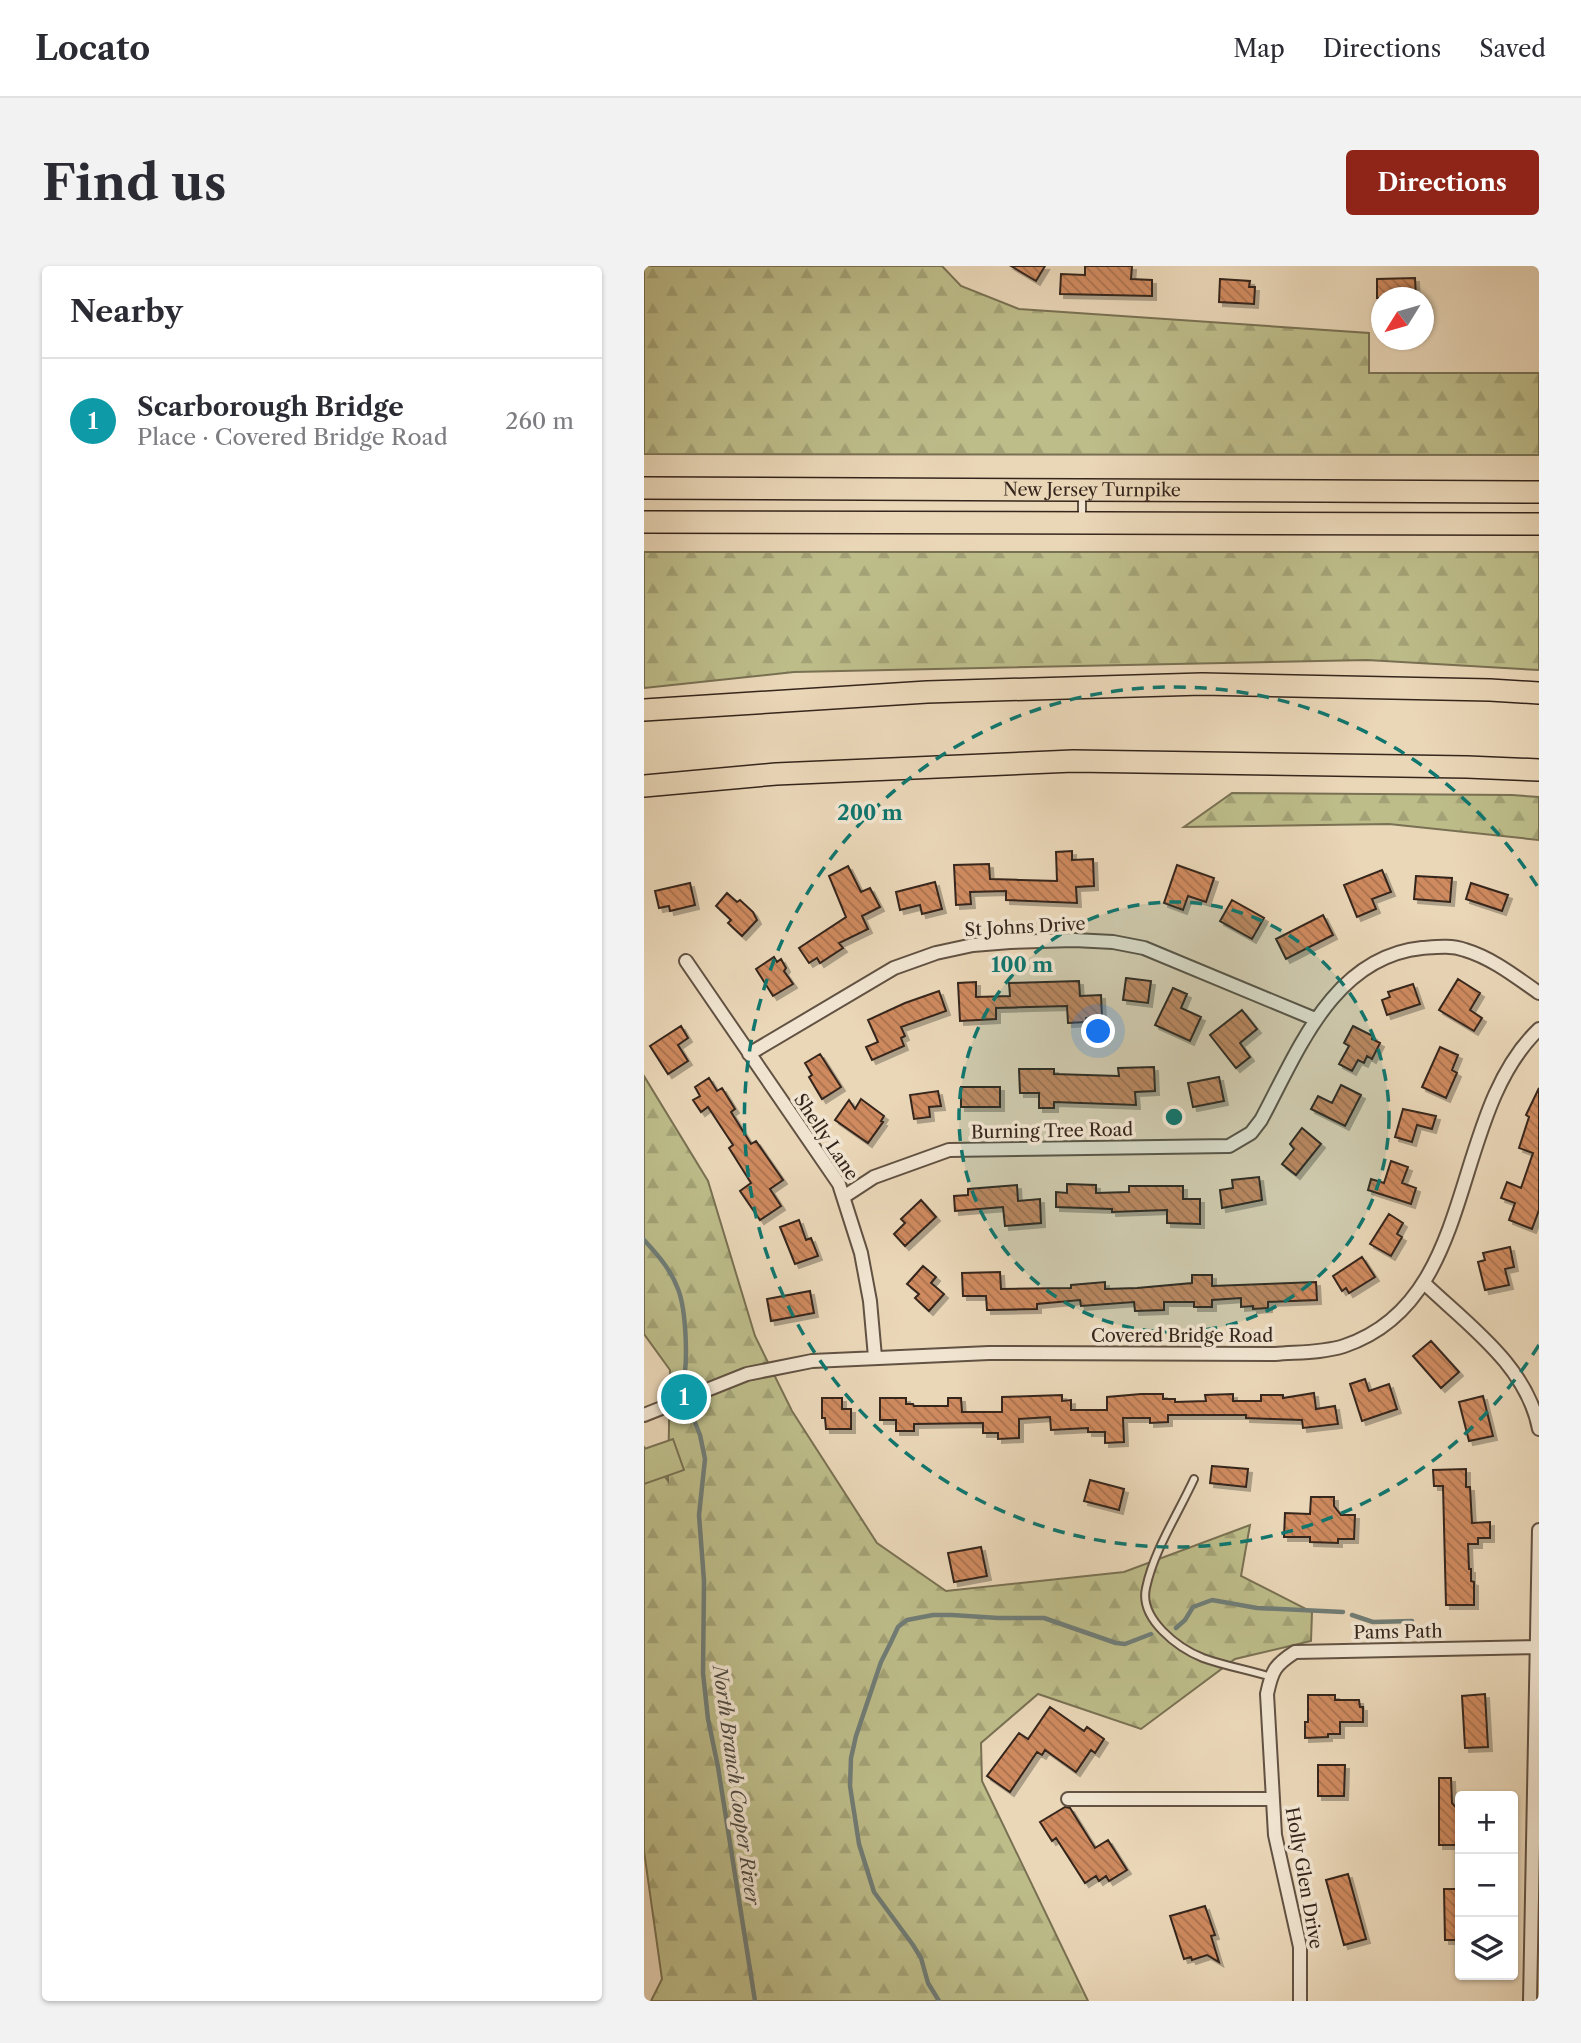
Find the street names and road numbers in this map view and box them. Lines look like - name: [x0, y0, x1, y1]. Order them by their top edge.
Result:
- street label: New Jersey Turnpike: [1003, 479, 1181, 501]
- street label: St Johns Drive: [964, 913, 1086, 941]
- street label: Shelly Lane: [789, 1090, 863, 1184]
- street label: Burning Tree Road: [971, 1119, 1133, 1143]
- street label: Covered Bridge Road: [1091, 1325, 1273, 1347]
- street label: Pams Path: [1353, 1620, 1443, 1644]
- street label: Holly Glen Drive: [1281, 1805, 1327, 1951]

